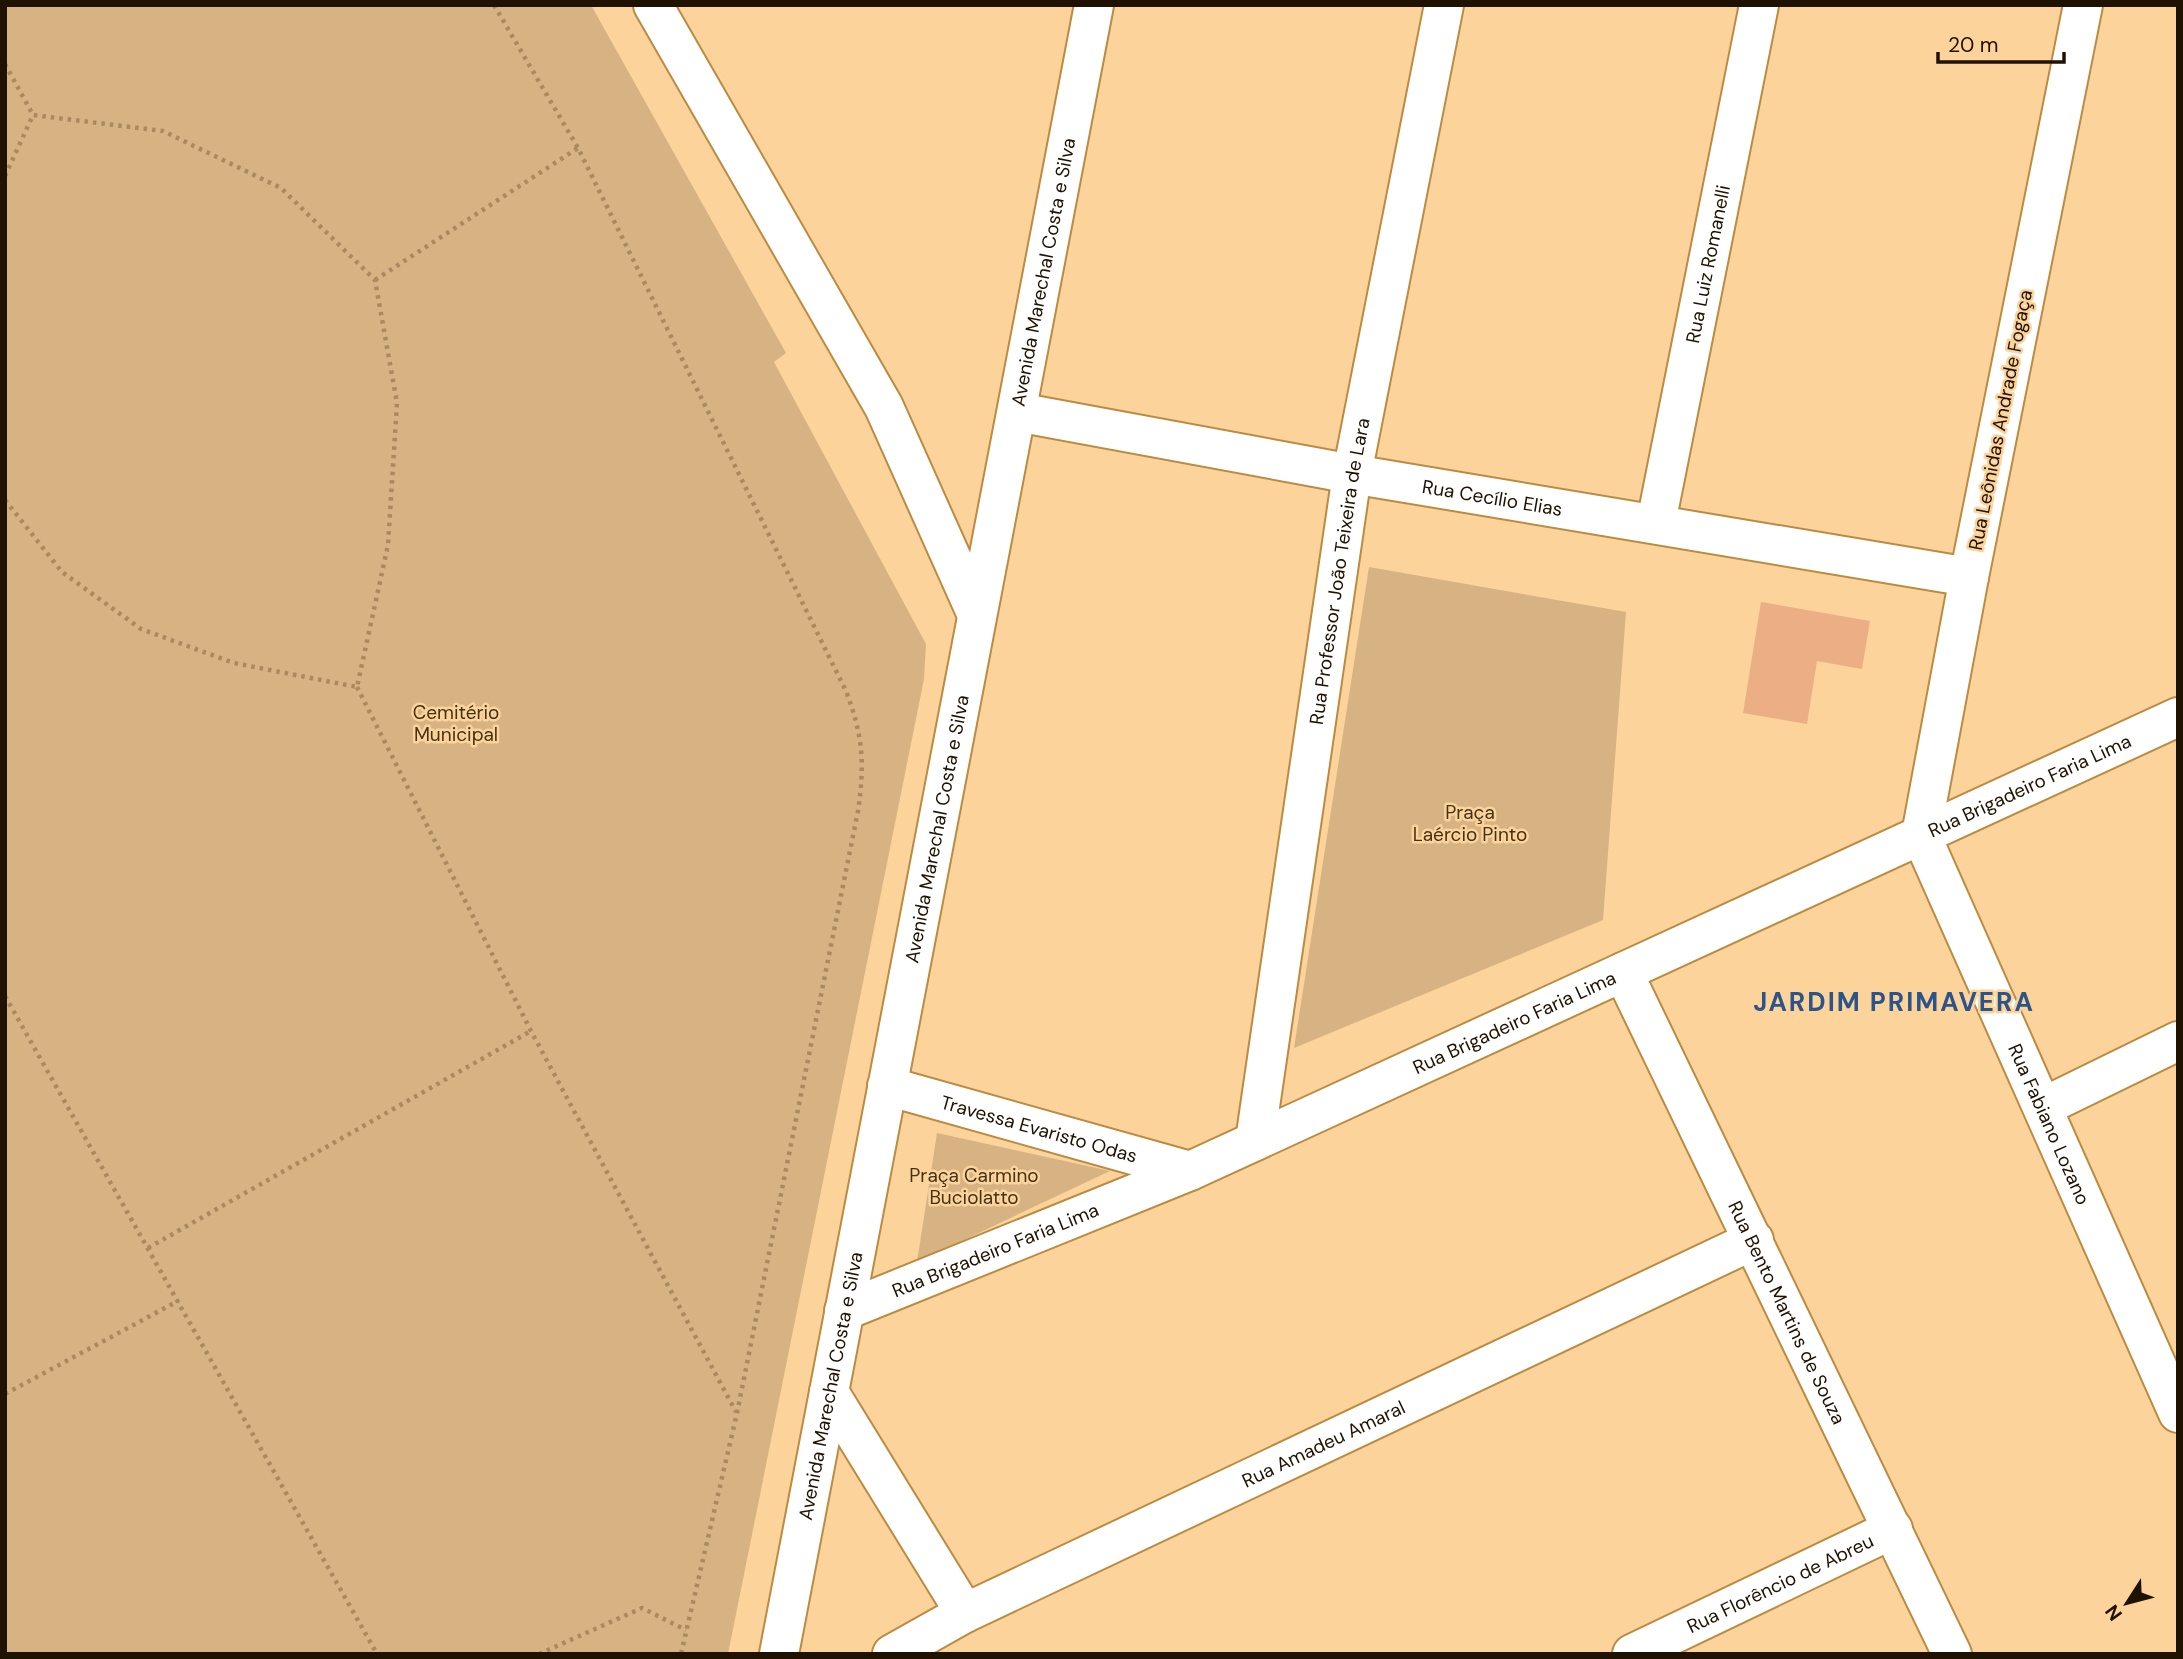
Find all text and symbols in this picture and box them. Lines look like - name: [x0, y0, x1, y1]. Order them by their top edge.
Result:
- scale bar: [1938, 21, 2064, 65]
- text: 20 m: [1948, 31, 1999, 59]
- street label: Avenida Marechal Costa e Silva: [1006, 136, 1081, 408]
- street label: Rua Luiz Romanelli: [1680, 183, 1736, 345]
- street label: Rua Leônidas Andrade Fogaça: [1963, 288, 2038, 552]
- street label: Rua Professor João Teixeira de Lara: [1304, 416, 1376, 726]
- street label: Rua Cecílio Elias: [1420, 474, 1564, 522]
- street label: Avenida Marechal Costa e Silva: [899, 693, 975, 965]
- park label: Cemitério Municipal: [413, 700, 499, 747]
- street label: Rua Brigadeiro Faria Lima: [1924, 728, 2135, 843]
- park label: Praça Laércio Pinto: [1413, 800, 1527, 847]
- street label: Rua Brigadeiro Faria Lima: [1409, 965, 1620, 1080]
- district label: JARDIM PRIMAVERA: [1753, 985, 2035, 1019]
- street label: Rua Fabiano Lozano: [2002, 1040, 2096, 1209]
- street label: Travessa Evaristo Odas: [938, 1090, 1140, 1169]
- park label: Praça Carmino Buciolatto: [909, 1163, 1039, 1210]
- street label: Rua Brigadeiro Faria Lima: [888, 1197, 1102, 1303]
- street label: Rua Bento Martins de Souza: [1722, 1197, 1851, 1429]
- street label: Avenida Marechal Costa e Silva: [793, 1250, 869, 1522]
- street label: Rua Amadeu Amaral: [1238, 1395, 1409, 1493]
- street label: Rua Florêncio de Abreu: [1683, 1528, 1878, 1639]
- north arrow: [2092, 1568, 2162, 1638]
- text: N: [2099, 1600, 2128, 1626]

